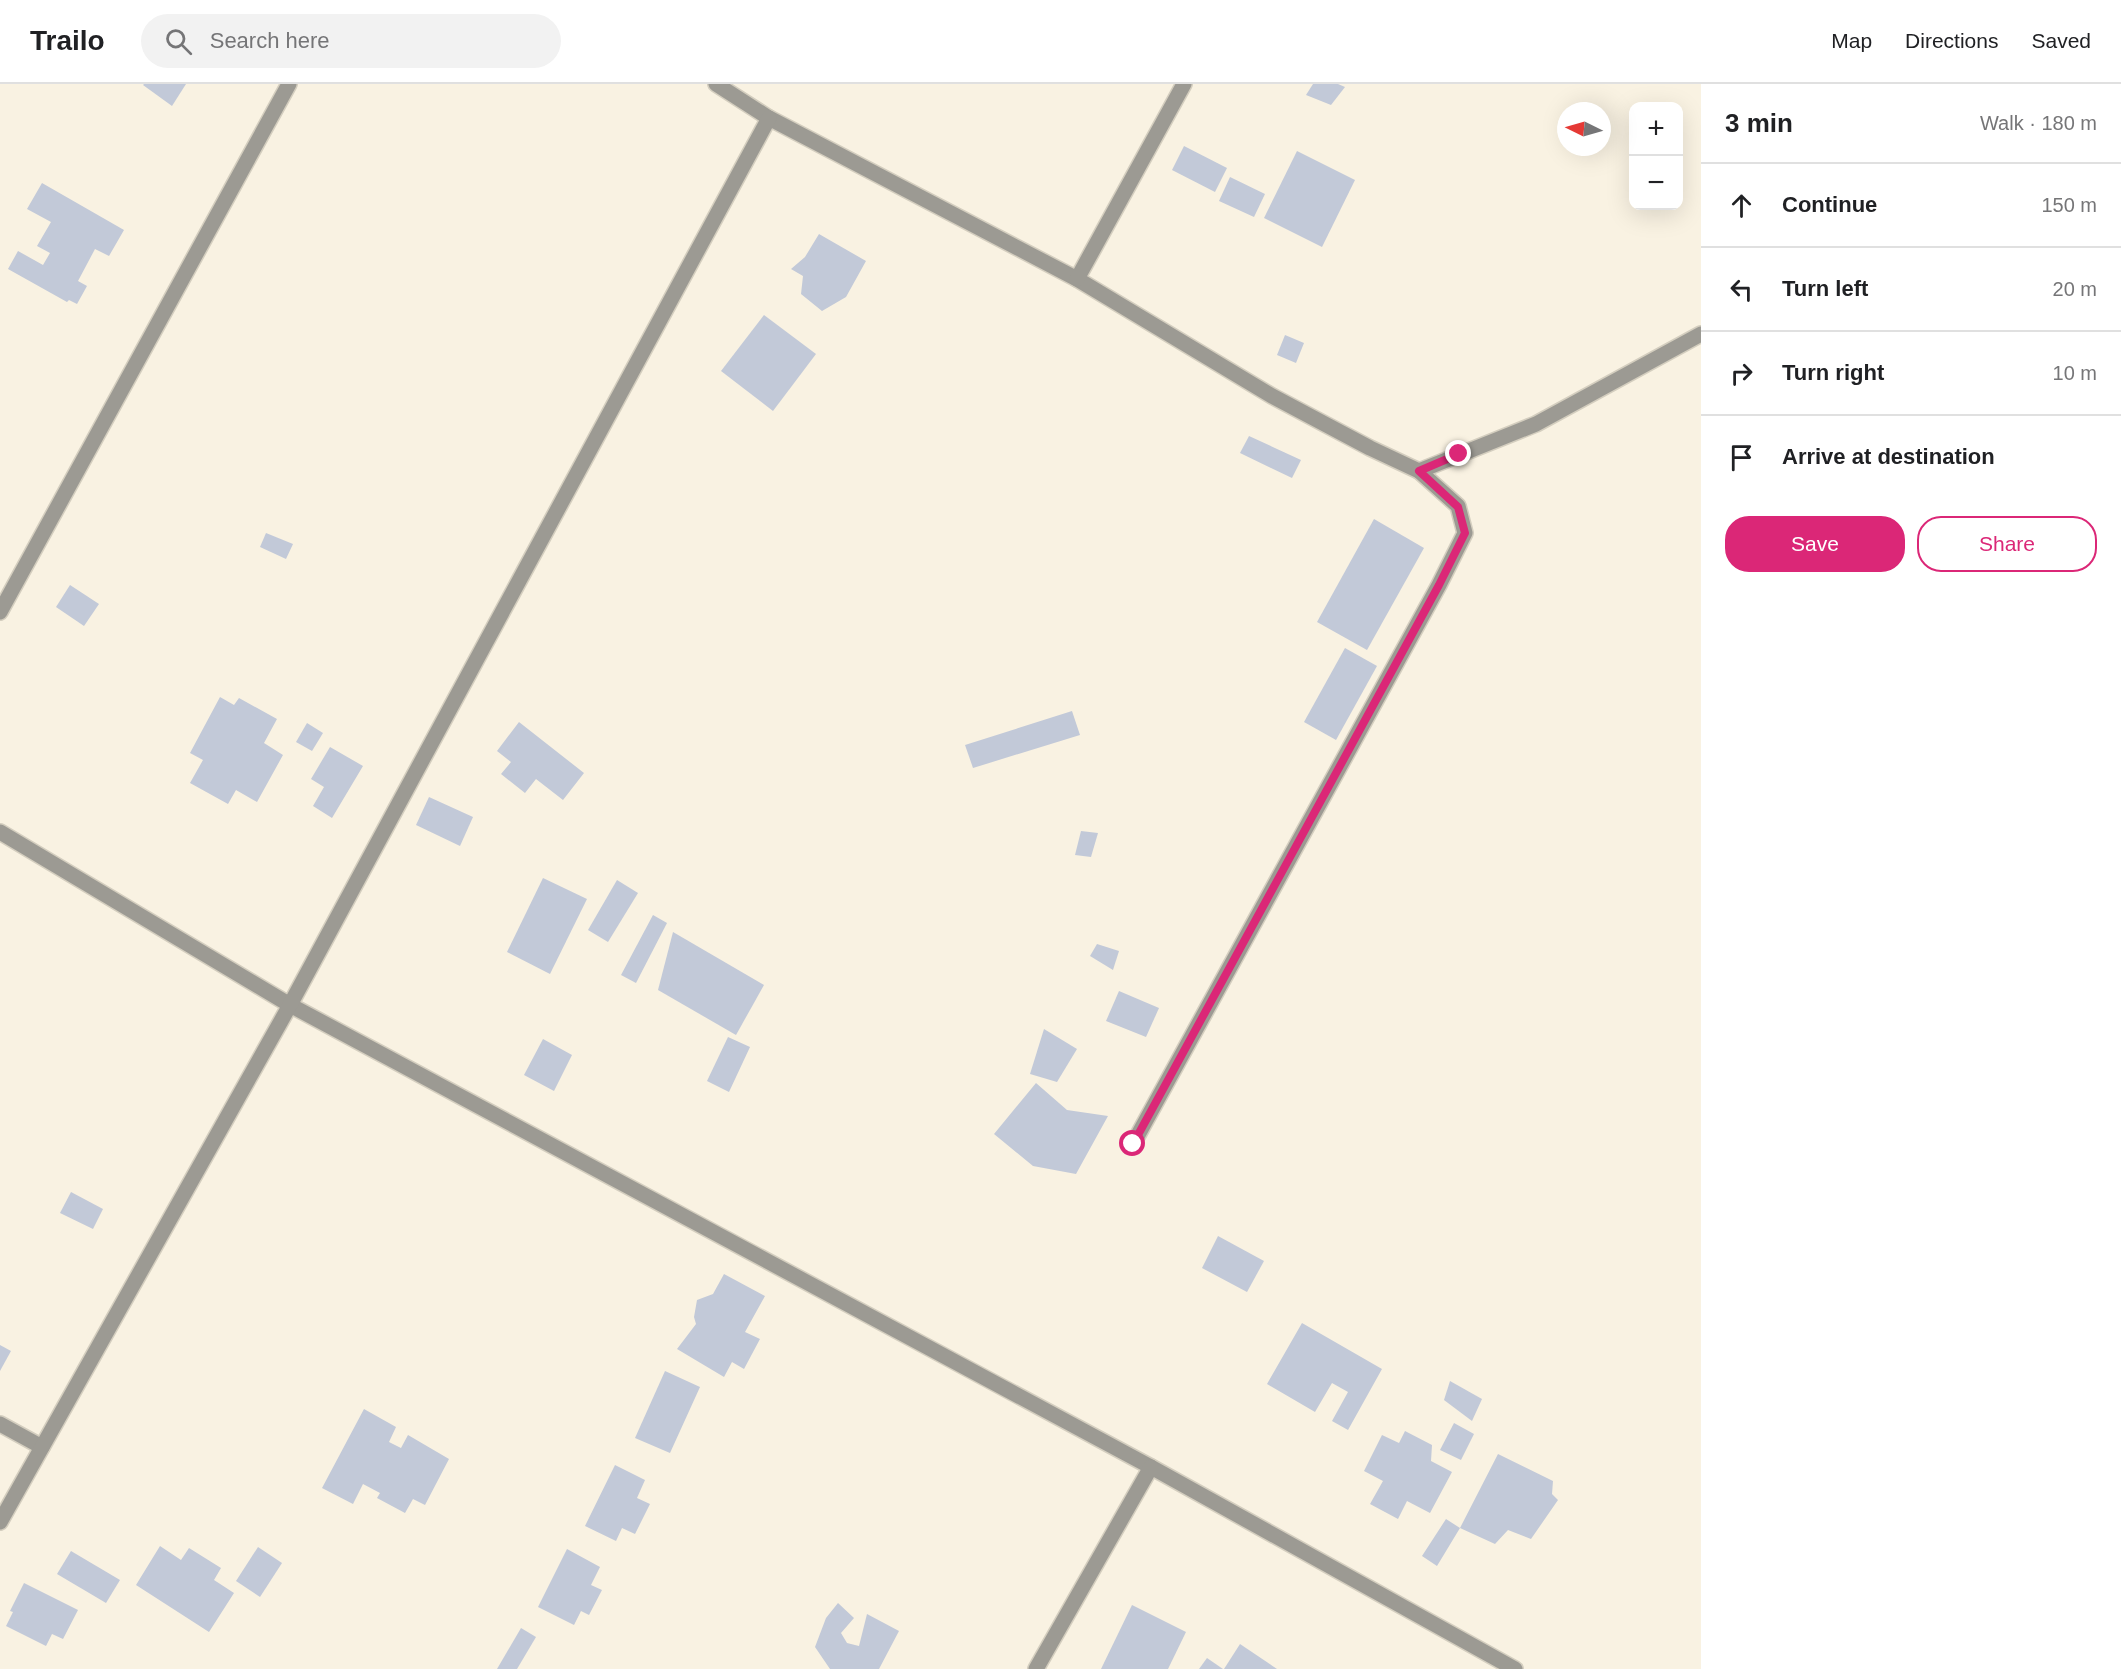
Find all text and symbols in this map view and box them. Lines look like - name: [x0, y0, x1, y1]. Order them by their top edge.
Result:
- search box: [141, 14, 561, 68]
- text: Trailo: [30, 25, 105, 56]
- icon: search: [162, 25, 195, 58]
- text: Search here: [210, 28, 330, 53]
- text: Map: [1831, 29, 1872, 52]
- text: Directions: [1905, 29, 1998, 52]
- text: Saved: [2031, 29, 2091, 52]
- north arrow: [1557, 102, 1611, 156]
- map controls: [1629, 102, 1683, 210]
- button: +: [1629, 102, 1683, 156]
- text: 3 min: [1725, 108, 1793, 138]
- text: Walk · 180 m: [1980, 112, 2097, 134]
- button: −: [1629, 156, 1683, 210]
- icon: ahead: [1725, 189, 1758, 222]
- text: Continue: [1782, 192, 1877, 217]
- text: 150 m: [2041, 194, 2097, 216]
- icon: left: [1725, 273, 1758, 306]
- text: Turn left: [1782, 276, 1868, 301]
- text: 20 m: [2053, 278, 2097, 300]
- icon: right: [1725, 357, 1758, 390]
- text: Turn right: [1782, 360, 1884, 385]
- text: 10 m: [2053, 362, 2097, 384]
- route end: [1445, 440, 1471, 466]
- icon: arrive: [1725, 441, 1758, 474]
- text: Arrive at destination: [1782, 444, 1995, 469]
- button: Save: [1725, 516, 1905, 572]
- button: Share: [1917, 516, 2097, 572]
- route start: [1119, 1130, 1145, 1156]

